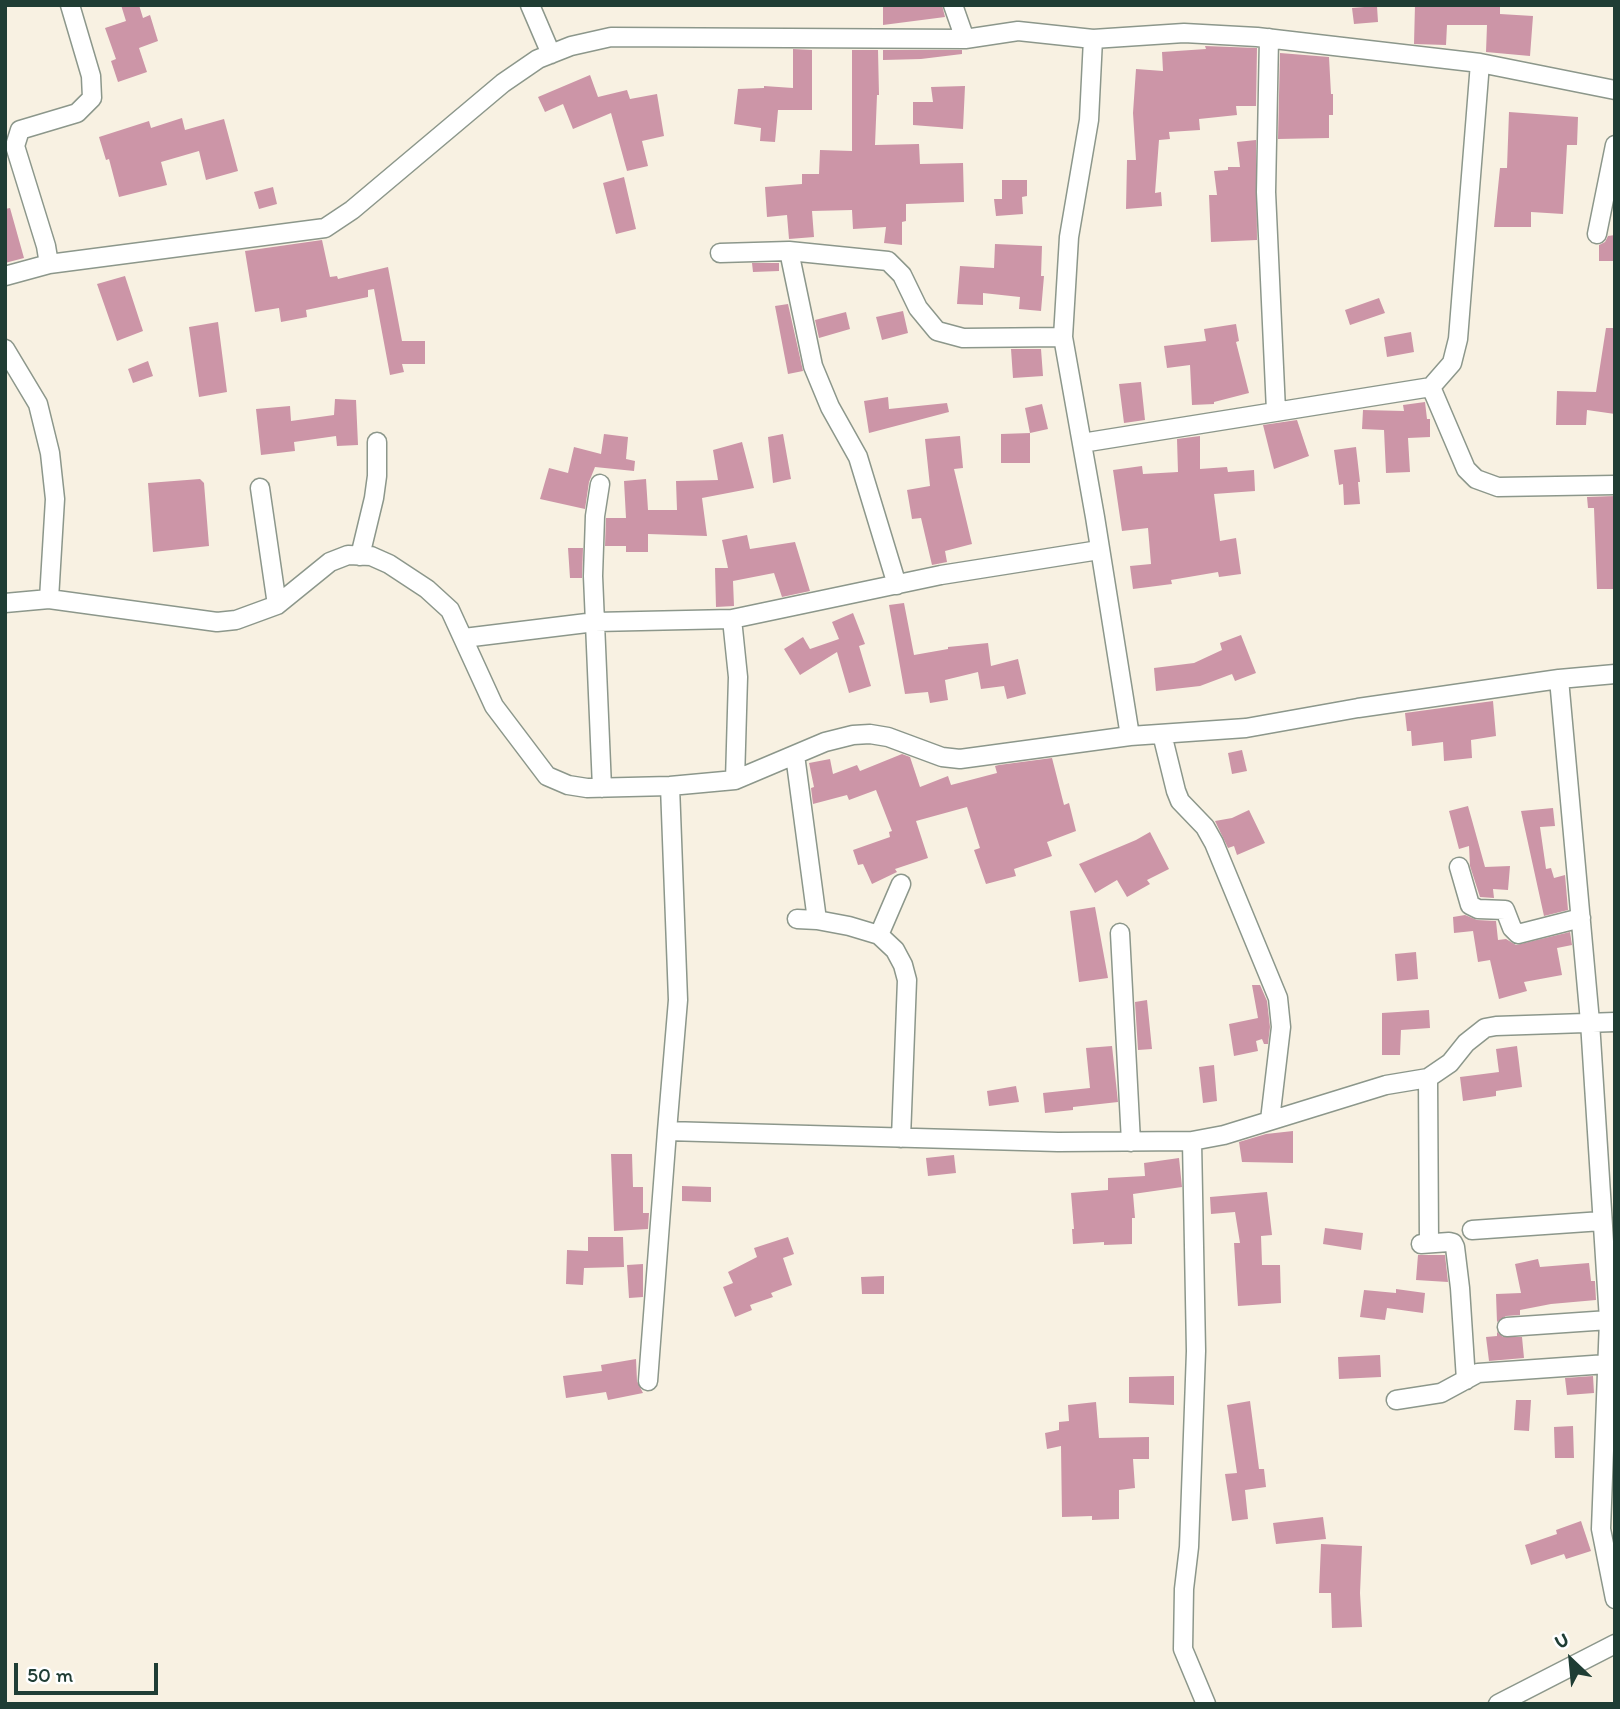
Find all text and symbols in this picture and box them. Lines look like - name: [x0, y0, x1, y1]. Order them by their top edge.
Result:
- north arrow: [1536, 1625, 1606, 1695]
- text: U: [1551, 1628, 1572, 1654]
- scale bar: [18, 1650, 161, 1694]
- text: 50 m: [27, 1662, 73, 1687]

